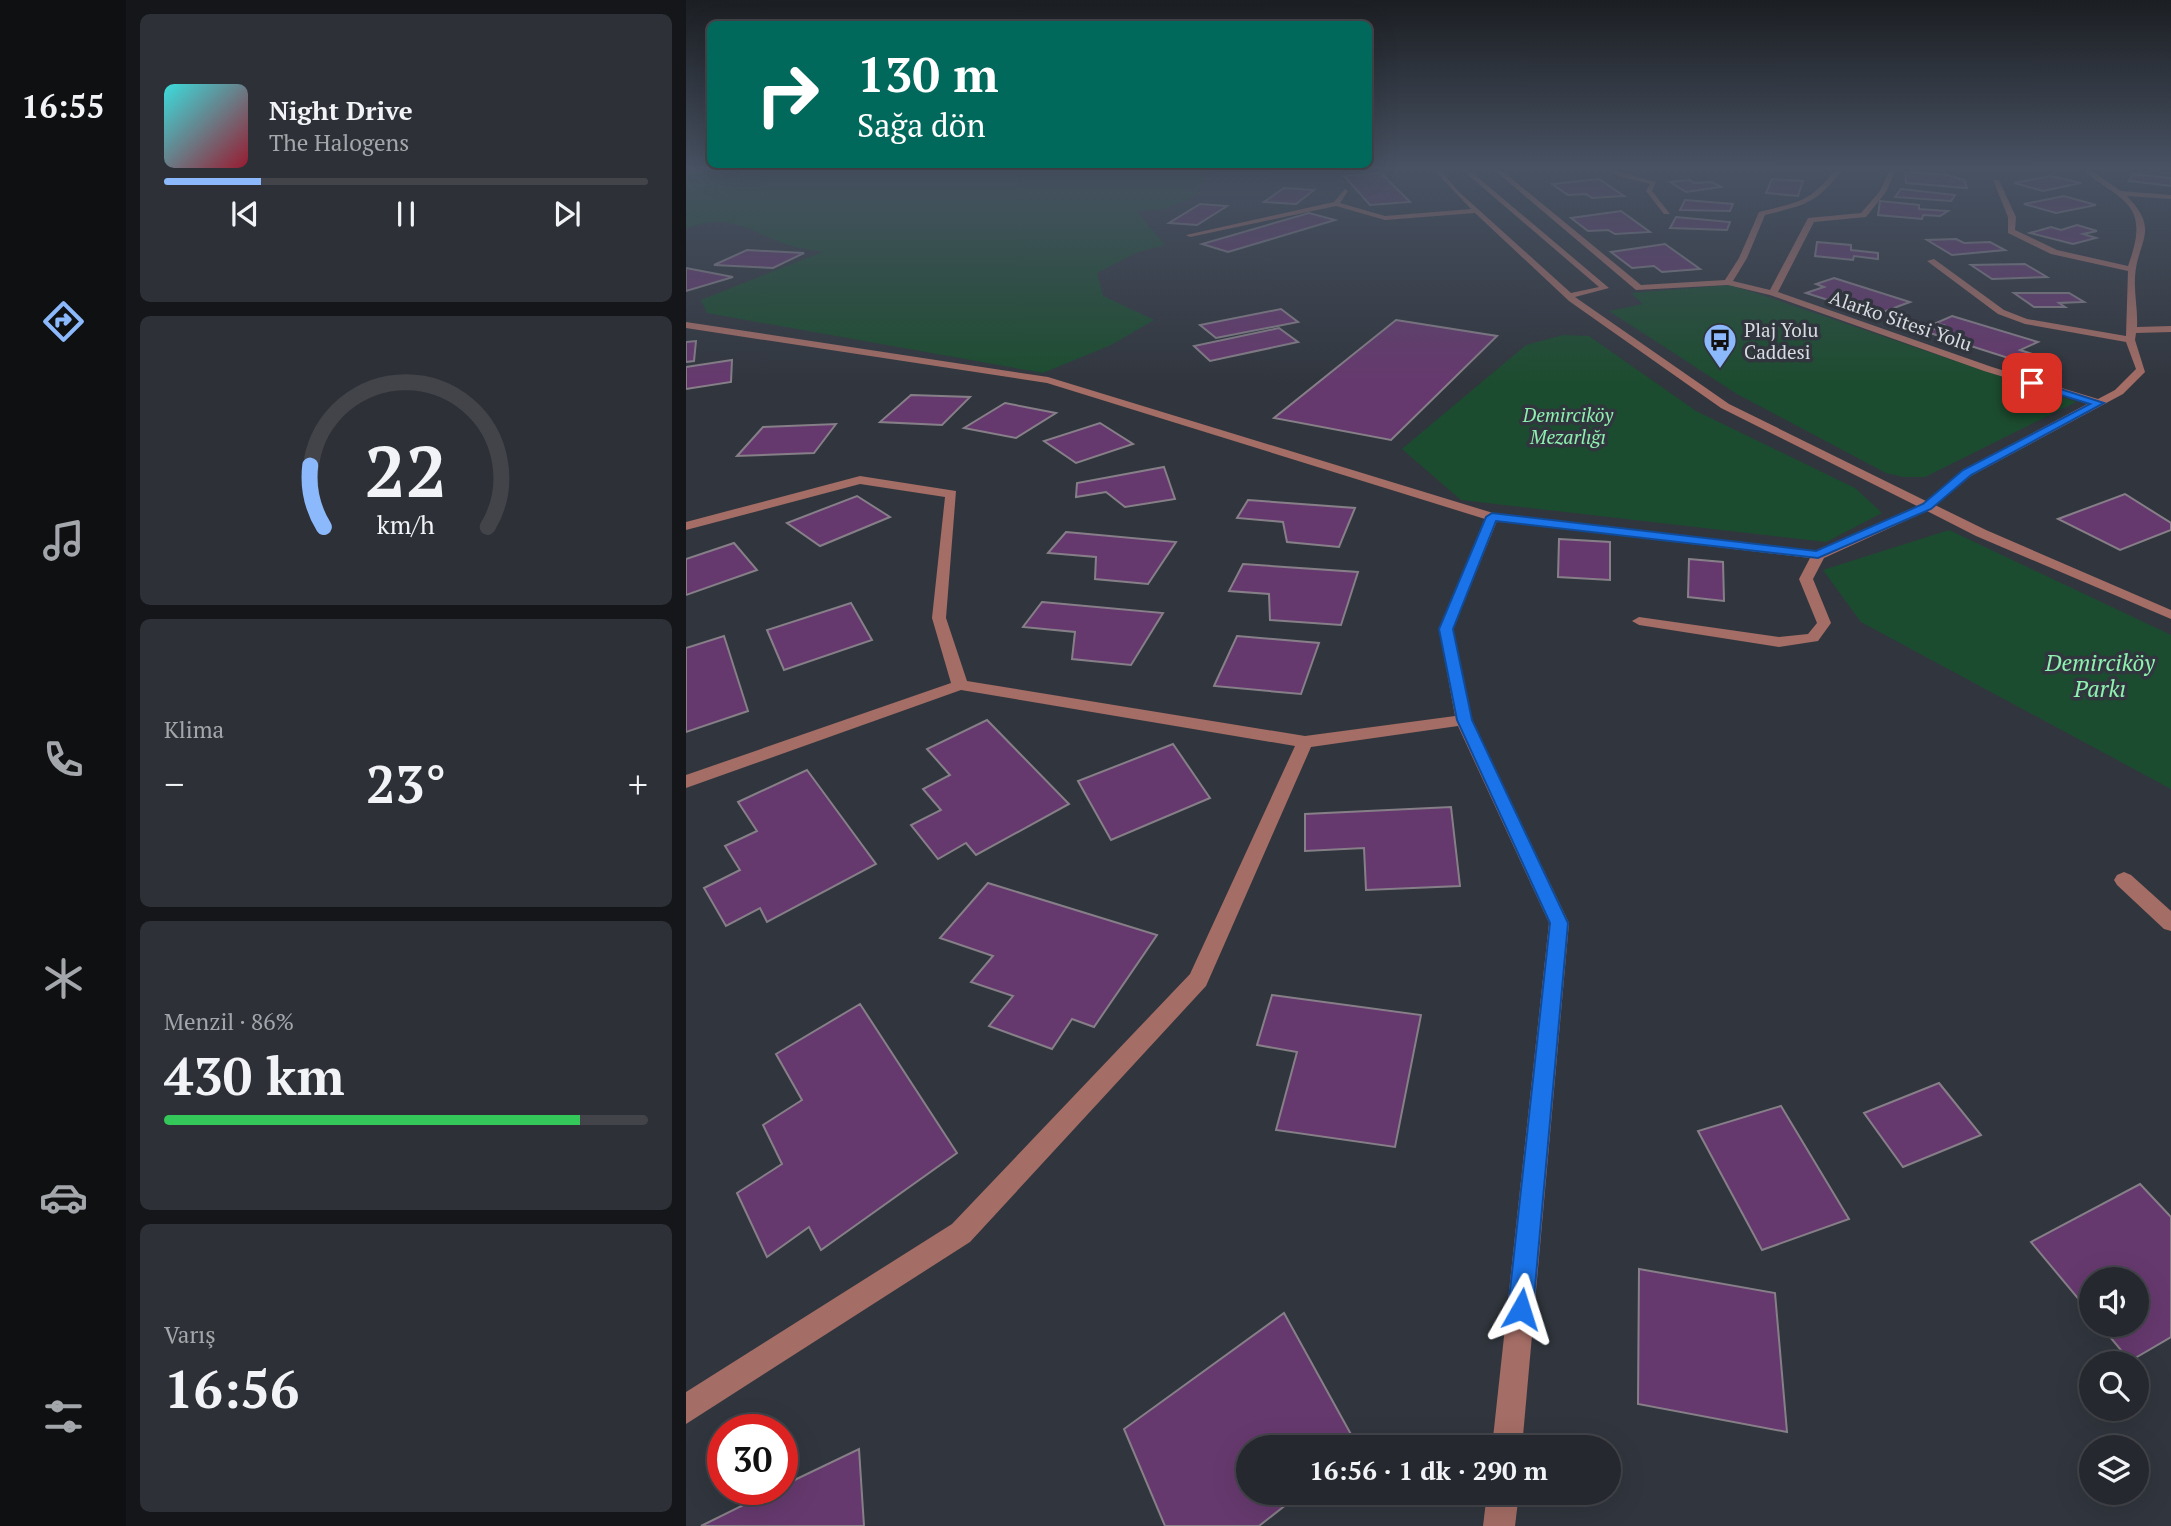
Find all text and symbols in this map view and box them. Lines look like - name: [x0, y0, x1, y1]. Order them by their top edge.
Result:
- text: 130 m: [857, 41, 999, 106]
- icon: right: [742, 49, 833, 140]
- text: 16:55: [21, 85, 105, 127]
- text: Night Drive: [269, 93, 413, 127]
- text: Sağa dön: [857, 104, 986, 146]
- text: The Halogens: [269, 127, 409, 158]
- icon: previous: [226, 195, 264, 233]
- icon: pause: [387, 195, 425, 233]
- icon: next: [548, 195, 586, 233]
- street label: Alarko Sitesi Yolu: [1826, 284, 1976, 356]
- icon: directions: [39, 297, 88, 346]
- place label: Plaj Yolu Caddesi: [1744, 317, 1818, 364]
- bus stop icon: Plaj Yolu Caddesi: [1701, 321, 1739, 370]
- pin: [2002, 353, 2062, 413]
- icon: arrive: [2013, 364, 2051, 402]
- park label: Demirciköy Mezarlığı: [1522, 402, 1615, 449]
- text: 22: [365, 421, 447, 518]
- text: km/h: [377, 507, 435, 540]
- icon: music: [39, 516, 88, 565]
- park label: Demirciköy Parkı: [2044, 647, 2155, 704]
- text: Klima: [164, 714, 224, 745]
- icon: phone: [39, 735, 88, 784]
- text: 23°: [366, 749, 446, 818]
- text: −: [164, 759, 184, 809]
- text: +: [628, 759, 648, 809]
- icon: climate: [39, 954, 88, 1003]
- text: Menzil · 86%: [164, 1006, 294, 1037]
- text: 430 km: [164, 1041, 345, 1110]
- icon: car: [39, 1173, 88, 1222]
- map controls: [2079, 1267, 2149, 1505]
- button: sound: [2079, 1267, 2149, 1337]
- position arrow: [1484, 1272, 1558, 1346]
- text: Varış: [164, 1319, 216, 1350]
- button: search: [2079, 1351, 2149, 1421]
- text: 16:56: [164, 1354, 299, 1423]
- icon: filters: [39, 1392, 88, 1441]
- speed limit sign: 30: [707, 1414, 798, 1505]
- button: layers: [2079, 1435, 2149, 1505]
- text: 16:56 · 1 dk · 290 m: [1309, 1453, 1548, 1487]

